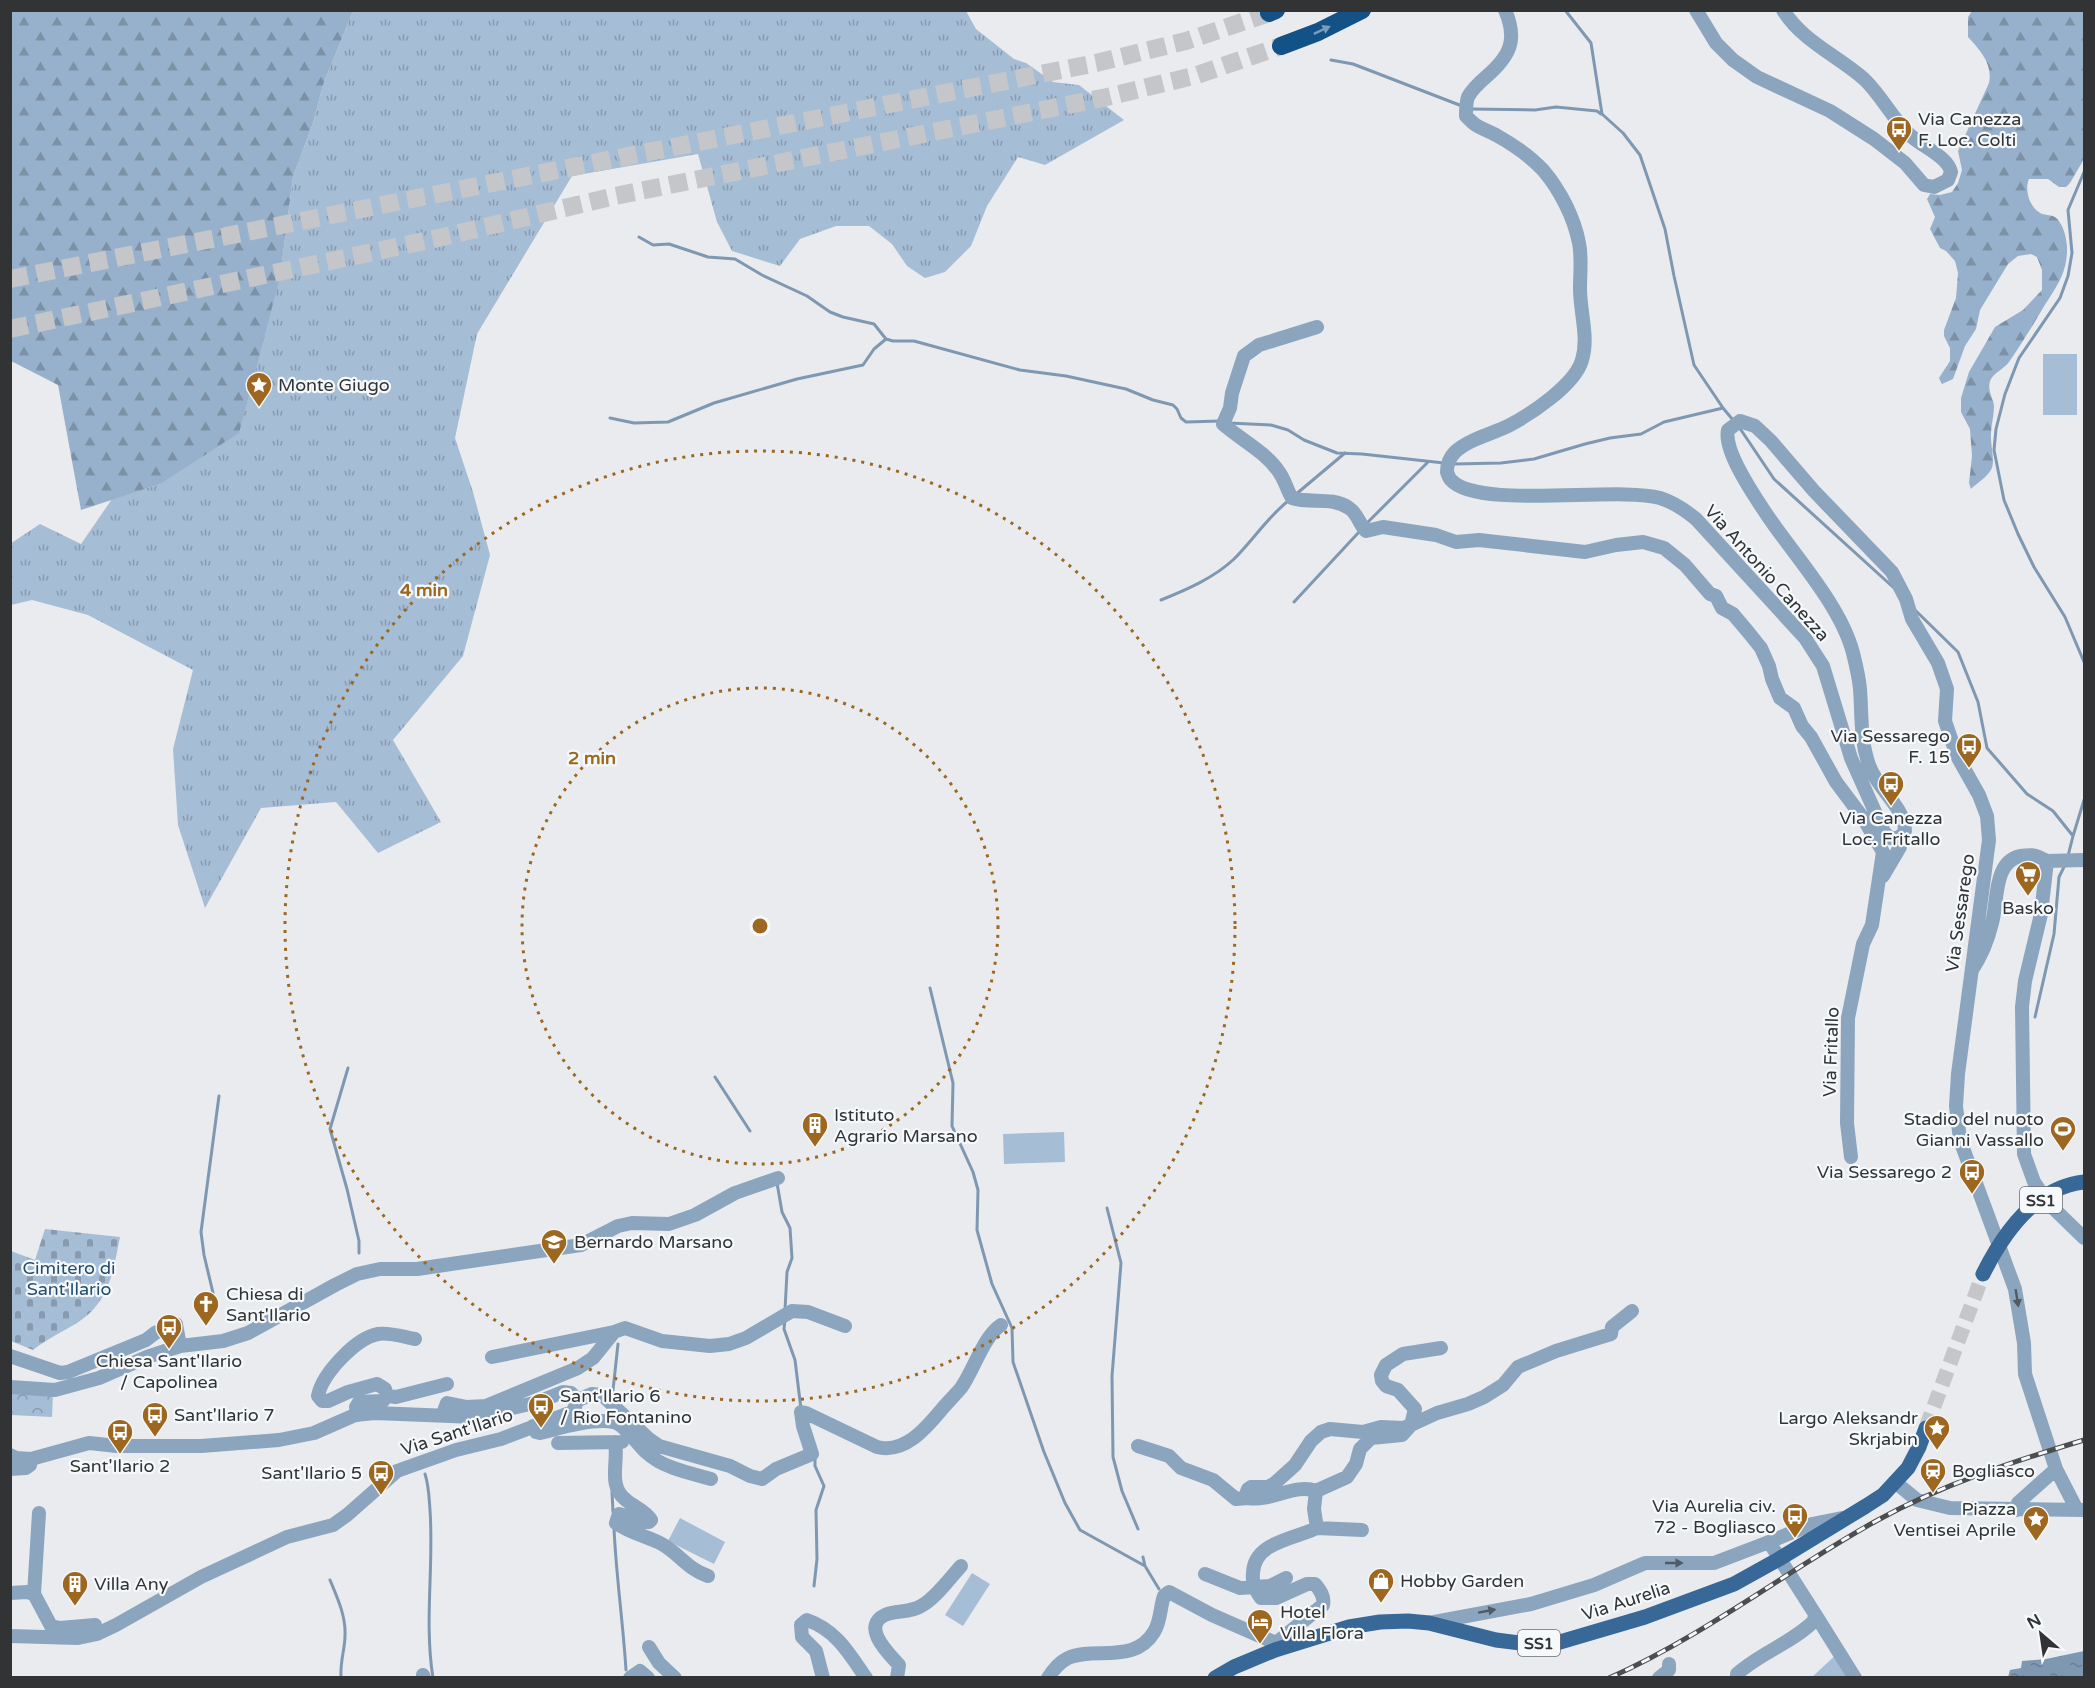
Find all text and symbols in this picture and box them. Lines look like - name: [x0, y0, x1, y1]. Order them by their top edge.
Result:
- one-way arrow: [1314, 25, 1331, 34]
- place label: Via Canezza F. Loc. Colti: [1918, 108, 2021, 151]
- bus stop icon: Via Canezza F. Loc. Colti: [1884, 114, 1914, 152]
- place icon: Monte Giugo: [244, 370, 274, 408]
- place label: Monte Giugo: [278, 374, 390, 396]
- street label: Via Antonio Canezza: [1700, 500, 1834, 646]
- text: 4 min: [400, 579, 448, 601]
- place label: Via Sessarego F. 15: [1831, 725, 1950, 768]
- bus stop icon: Via Sessarego F. 15: [1954, 731, 1984, 769]
- text: 2 min: [568, 747, 616, 769]
- bus stop icon: Via Canezza Loc. Fritallo: [1876, 769, 1906, 807]
- place label: Via Canezza Loc. Fritallo: [1839, 807, 1943, 850]
- street label: Via Sessarego: [1941, 852, 1979, 974]
- supermarket icon: Basko: [2013, 859, 2043, 897]
- place label: Basko: [2002, 897, 2054, 919]
- centre of rings: [750, 916, 770, 936]
- street label: Via Fritallo: [1818, 1006, 1844, 1098]
- place label: Istituto Agrario Marsano: [834, 1104, 978, 1147]
- place label: Stadio del nuoto Gianni Vassallo: [1904, 1108, 2044, 1151]
- building icon: Istituto Agrario Marsano: [800, 1110, 830, 1148]
- sports icon: Stadio del nuoto Gianni Vassallo: [2048, 1114, 2078, 1152]
- bus stop icon: Via Sessarego 2: [1957, 1157, 1987, 1195]
- place label: Via Sessarego 2: [1817, 1161, 1952, 1183]
- road number: SS1: [2020, 1187, 2062, 1213]
- school or university icon: Bernardo Marsano: [539, 1227, 569, 1265]
- place label: Bernardo Marsano: [574, 1231, 733, 1253]
- park label: Cimitero di Sant'Ilario: [22, 1257, 116, 1300]
- place label: Chiesa di Sant'Ilario: [226, 1283, 311, 1326]
- church icon: Chiesa di Sant'Ilario: [191, 1289, 221, 1327]
- one-way arrow: [2012, 1289, 2021, 1308]
- bus stop icon: Chiesa Sant'Ilario / Capolinea: [154, 1312, 184, 1350]
- place label: Chiesa Sant'Ilario / Capolinea: [96, 1350, 242, 1393]
- place label: Sant'Ilario 6 / Rio Fontanino: [560, 1385, 692, 1428]
- bus stop icon: Sant'Ilario 6 / Rio Fontanino: [526, 1391, 556, 1429]
- bus stop icon: Sant'Ilario 7: [140, 1400, 170, 1438]
- place label: Sant'Ilario 7: [174, 1404, 275, 1426]
- street label: Via Sant'Ilario: [398, 1404, 516, 1460]
- place label: Largo Aleksandr Skrjabin: [1778, 1407, 1918, 1450]
- place icon: Largo Aleksandr Skrjabin: [1922, 1413, 1952, 1451]
- bus stop icon: Sant'Ilario 2: [105, 1417, 135, 1455]
- place label: Sant'Ilario 2: [70, 1455, 170, 1477]
- station icon: Bogliasco: [1918, 1456, 1948, 1494]
- bus stop icon: Sant'Ilario 5: [366, 1458, 396, 1496]
- place label: Bogliasco: [1952, 1460, 2035, 1482]
- place label: Sant'Ilario 5: [261, 1462, 362, 1484]
- place label: Via Aurelia civ. 72 - Bogliasco: [1652, 1495, 1776, 1538]
- place label: Piazza Ventisei Aprile: [1893, 1498, 2016, 1541]
- bus stop icon: Via Aurelia civ. 72 - Bogliasco: [1780, 1501, 1810, 1539]
- place icon: Piazza Ventisei Aprile: [2021, 1504, 2051, 1542]
- one-way arrow: [1664, 1558, 1683, 1568]
- shop icon: Hobby Garden: [1366, 1566, 1396, 1604]
- building icon: Villa Any: [60, 1569, 90, 1607]
- place label: Hobby Garden: [1400, 1570, 1524, 1592]
- place label: Villa Any: [94, 1573, 169, 1595]
- street label: Via Aurelia: [1579, 1576, 1673, 1626]
- place label: Hotel Villa Flora: [1280, 1601, 1364, 1644]
- north arrow: [2011, 1604, 2071, 1664]
- hotel icon: Hotel Villa Flora: [1245, 1607, 1275, 1645]
- one-way arrow: [1477, 1607, 1496, 1616]
- text: N: [2024, 1610, 2045, 1634]
- road number: SS1: [1518, 1630, 1560, 1656]

